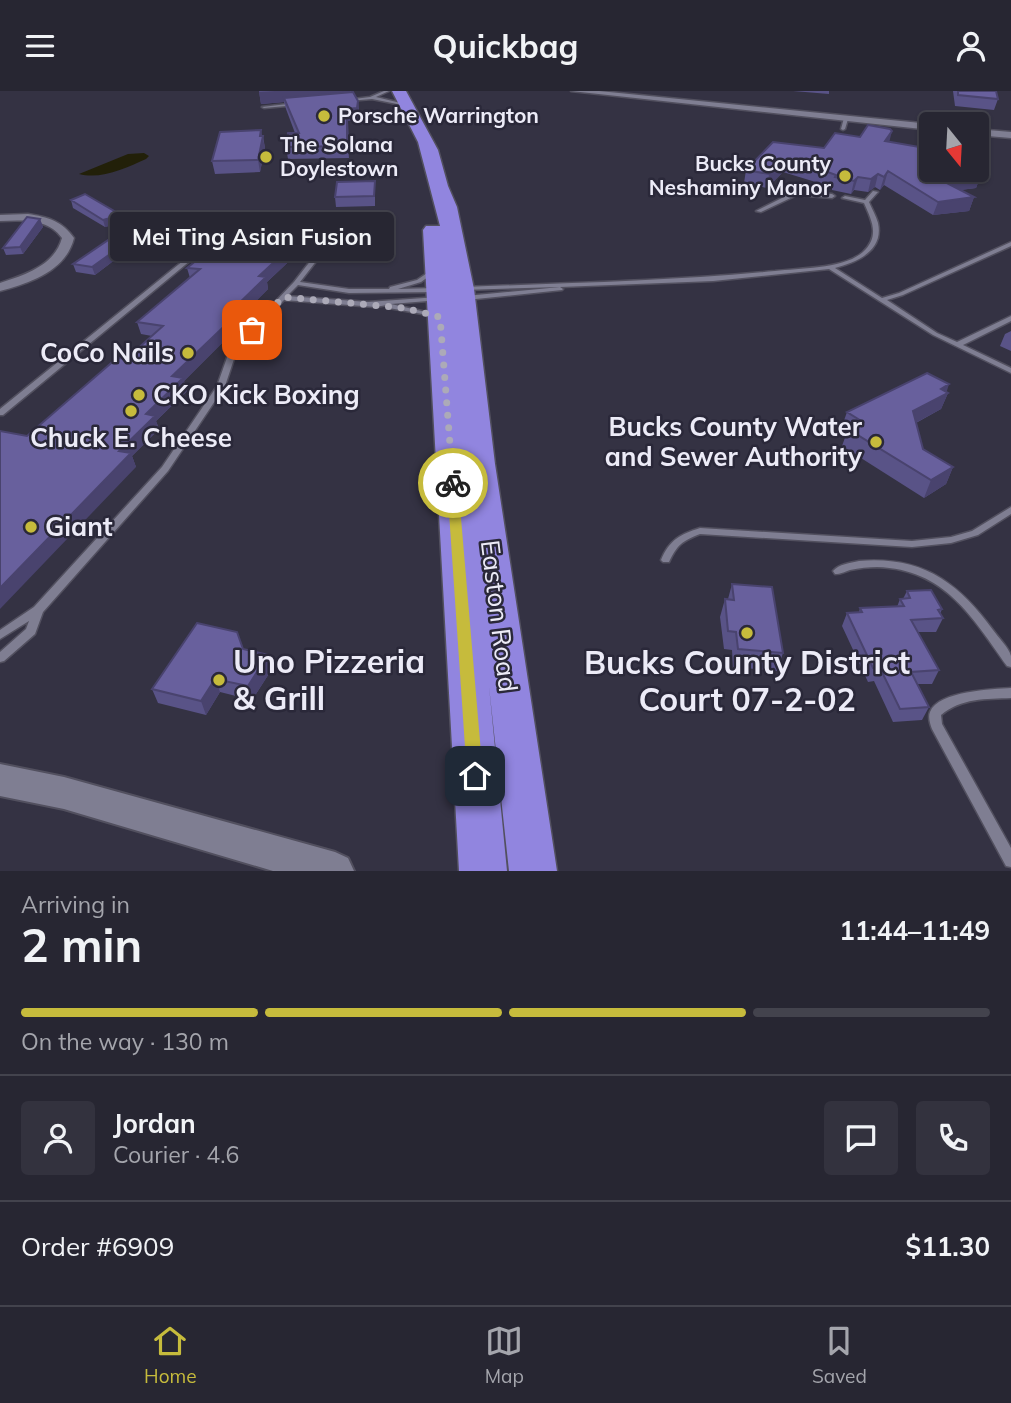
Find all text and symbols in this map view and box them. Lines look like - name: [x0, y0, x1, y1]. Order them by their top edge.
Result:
- text: Quickbag: [433, 26, 578, 66]
- icon: menu: [21, 27, 59, 65]
- icon: person: [952, 27, 990, 65]
- place label: Porsche Warrington: [338, 102, 539, 128]
- marker: Porsche Warrington: [316, 108, 332, 124]
- north arrow: [919, 112, 989, 182]
- map controls: [919, 112, 989, 182]
- place label: The Solana Doylestown: [280, 131, 398, 181]
- marker: The Solana Doylestown: [258, 149, 274, 165]
- place label: Bucks County Neshaminy Manor: [649, 150, 832, 200]
- marker: Bucks County Neshaminy Manor: [837, 168, 853, 184]
- callout: Mei Ting Asian Fusion: [110, 211, 394, 260]
- text: Mei Ting Asian Fusion: [132, 222, 372, 251]
- pin: [222, 300, 282, 360]
- icon: bag: [233, 311, 271, 349]
- place label: CoCo Nails: [40, 336, 174, 369]
- marker: CoCo Nails: [180, 345, 196, 361]
- place label: CKO Kick Boxing: [153, 378, 360, 411]
- marker: CKO Kick Boxing: [131, 387, 147, 403]
- marker: Chuck E. Cheese: [123, 403, 139, 419]
- place label: Bucks County Water and Sewer Authority: [605, 410, 863, 473]
- place label: Chuck E. Cheese: [30, 421, 232, 454]
- marker: Bucks County Water and Sewer Authority: [868, 434, 884, 450]
- courier: [418, 448, 488, 518]
- icon: bike: [434, 464, 472, 502]
- place label: Giant: [45, 510, 113, 543]
- marker: Giant: [23, 519, 39, 535]
- street label: Easton Road: [474, 538, 525, 694]
- marker: Bucks County District Court 07-2-02: [739, 625, 755, 641]
- place label: Uno Pizzeria & Grill: [233, 641, 425, 718]
- place label: Bucks County District Court 07-2-02: [584, 642, 910, 719]
- marker: Uno Pizzeria & Grill: [211, 672, 227, 688]
- pin: [445, 746, 505, 806]
- icon: home: [456, 757, 494, 795]
- text: Arriving in: [21, 890, 130, 919]
- text: 11:44–11:49: [839, 914, 990, 947]
- text: 2 min: [21, 916, 142, 974]
- text: On the way · 130 m: [21, 1027, 229, 1056]
- button: person: [21, 1101, 95, 1175]
- button: chat: [824, 1101, 898, 1175]
- button: phone: [916, 1101, 990, 1175]
- text: Jordan: [113, 1107, 196, 1140]
- text: Courier · 4.6: [113, 1140, 239, 1169]
- text: Order #6909: [21, 1230, 174, 1263]
- text: $11.30: [906, 1230, 990, 1263]
- tab: Home: [144, 1322, 197, 1388]
- tab: Map: [485, 1322, 524, 1388]
- tab: Saved: [812, 1322, 867, 1388]

